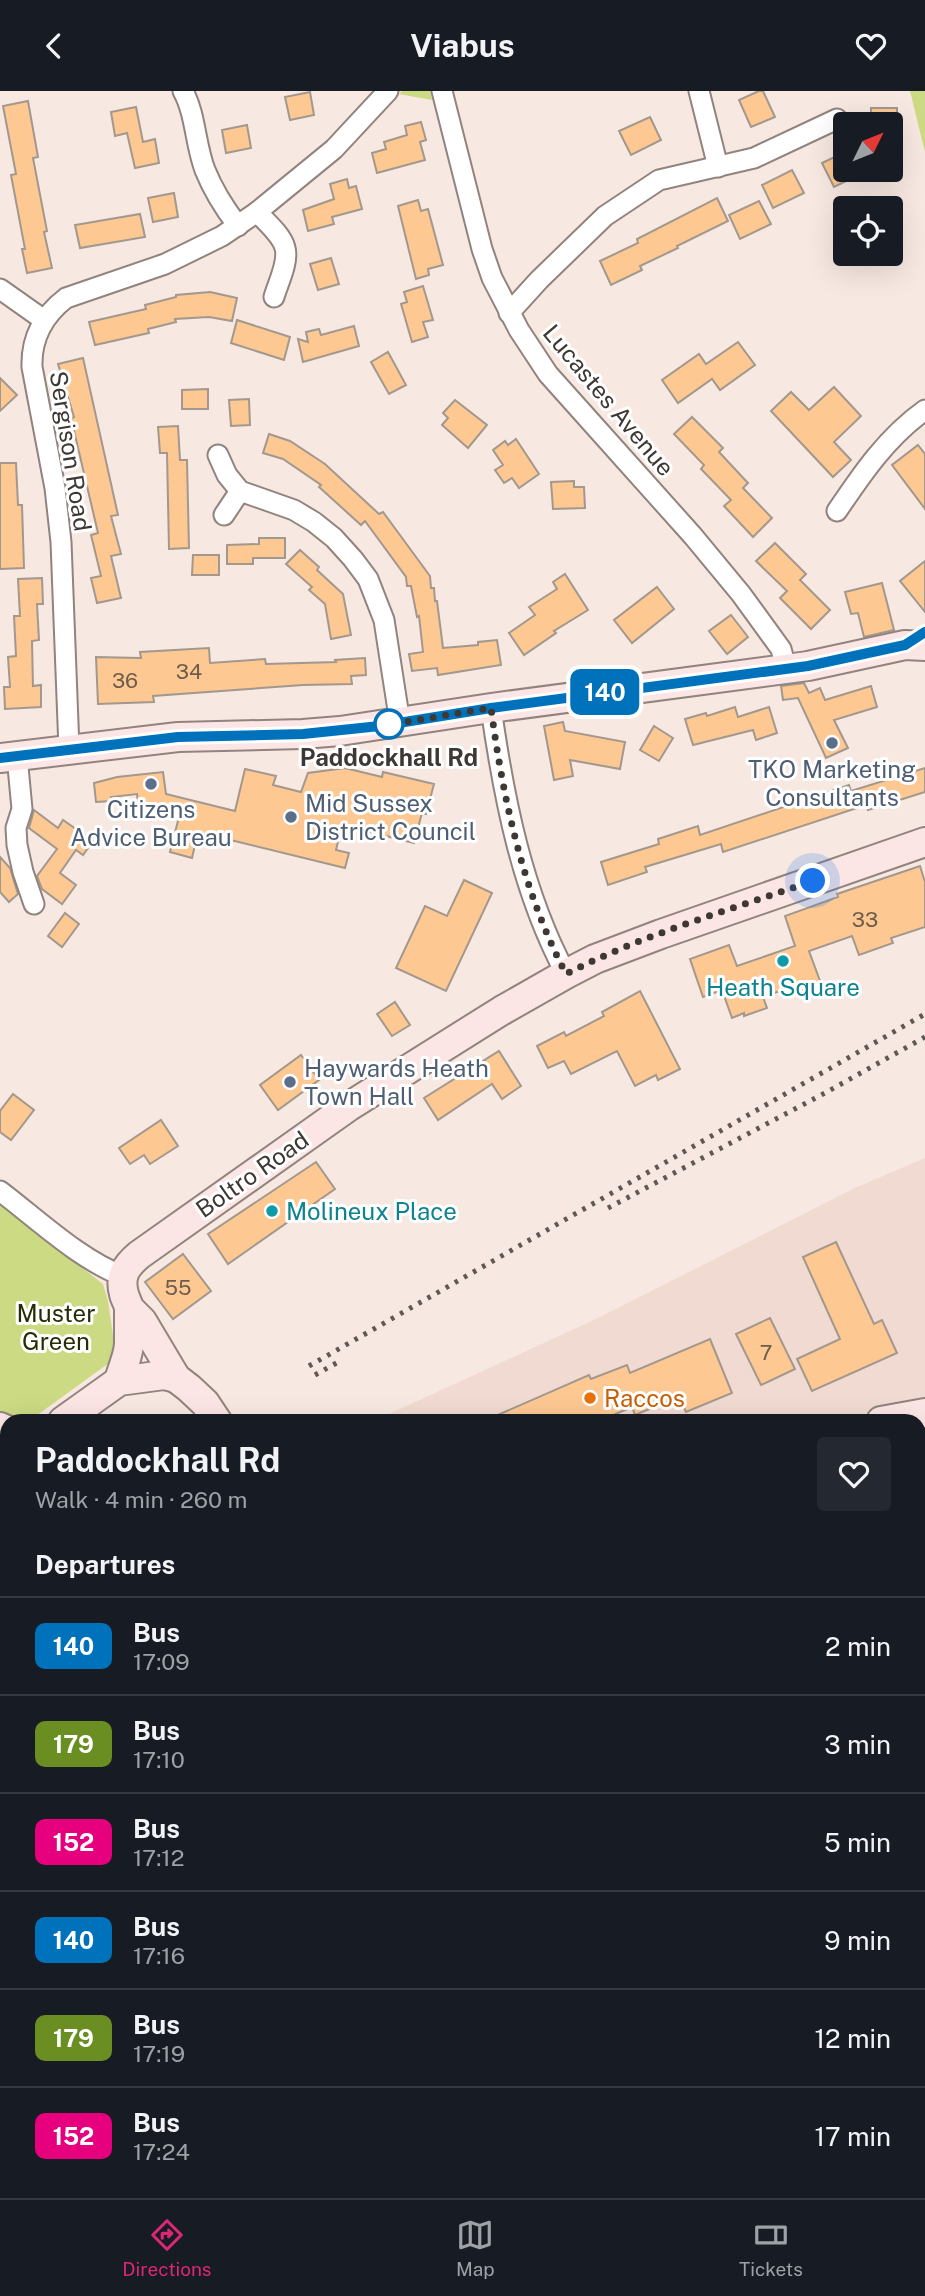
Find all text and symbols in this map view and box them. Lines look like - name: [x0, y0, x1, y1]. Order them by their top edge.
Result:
- icon: back: [35, 27, 73, 65]
- text: Viabus: [410, 27, 515, 64]
- icon: heart: [852, 27, 890, 65]
- north arrow: [833, 112, 903, 182]
- map controls: [833, 112, 903, 266]
- button: locate: [833, 196, 903, 266]
- street label: Lucastes Avenue: [538, 319, 680, 481]
- street label: Sergison Road: [45, 369, 97, 533]
- house number: 34: [176, 659, 202, 684]
- house number: 36: [112, 668, 138, 693]
- line badge: 140: [565, 669, 645, 715]
- text: 140: [584, 678, 626, 706]
- marker: Paddockhall Rd: [374, 709, 404, 739]
- marker: TKO Marketing Consultants: [824, 735, 840, 751]
- place label: Paddockhall Rd: [300, 743, 478, 771]
- place label: TKO Marketing Consultants: [748, 755, 916, 811]
- marker: Citizens Advice Bureau: [143, 776, 159, 792]
- place label: Mid Sussex District Council: [305, 789, 476, 845]
- place label: Citizens Advice Bureau: [70, 795, 232, 851]
- marker: Mid Sussex District Council: [283, 809, 299, 825]
- your location: [795, 863, 830, 898]
- house number: 33: [852, 907, 878, 932]
- marker: Heath Square: [775, 953, 791, 969]
- place label: Heath Square: [706, 973, 860, 1001]
- place label: Haywards Heath Town Hall: [304, 1054, 489, 1110]
- marker: Haywards Heath Town Hall: [282, 1074, 298, 1090]
- street label: Boltro Road: [190, 1125, 314, 1223]
- place label: Molineux Place: [286, 1197, 457, 1225]
- marker: Molineux Place: [264, 1203, 280, 1219]
- house number: 55: [165, 1275, 191, 1300]
- park label: Muster Green: [16, 1299, 96, 1355]
- house number: 7: [760, 1340, 772, 1365]
- place label: Raccos: [604, 1384, 685, 1412]
- marker: Raccos: [582, 1390, 598, 1406]
- button: heart: [817, 1437, 891, 1511]
- text: Paddockhall Rd: [35, 1441, 280, 1479]
- text: Walk · 4 min · 260 m: [35, 1486, 248, 1513]
- text: Departures: [35, 1549, 175, 1580]
- text: Bus: [133, 1617, 180, 1648]
- text: 2 min: [825, 1631, 891, 1662]
- text: 140: [53, 1632, 94, 1660]
- text: 17:09: [133, 1648, 190, 1675]
- text: Bus: [133, 1715, 180, 1746]
- text: 3 min: [824, 1729, 891, 1760]
- text: 179: [53, 1730, 94, 1758]
- text: 17:10: [133, 1746, 185, 1773]
- text: Bus: [133, 1813, 180, 1844]
- text: 5 min: [824, 1827, 891, 1858]
- text: 152: [53, 1828, 94, 1856]
- text: 17:12: [133, 1844, 184, 1871]
- text: Bus: [133, 1911, 180, 1942]
- text: 9 min: [824, 1925, 891, 1956]
- text: 140: [53, 1926, 94, 1954]
- text: 17:16: [133, 1942, 185, 1969]
- text: Bus: [133, 2009, 180, 2040]
- text: 12 min: [815, 2023, 891, 2054]
- text: 179: [53, 2024, 94, 2052]
- text: 17:19: [133, 2040, 185, 2067]
- text: Bus: [133, 2107, 180, 2138]
- text: 17 min: [814, 2121, 891, 2152]
- text: 152: [53, 2122, 94, 2150]
- text: 17:24: [133, 2138, 190, 2165]
- tab: Directions: [122, 2216, 211, 2280]
- tab: Map: [456, 2216, 495, 2280]
- tab: Tickets: [739, 2216, 803, 2280]

